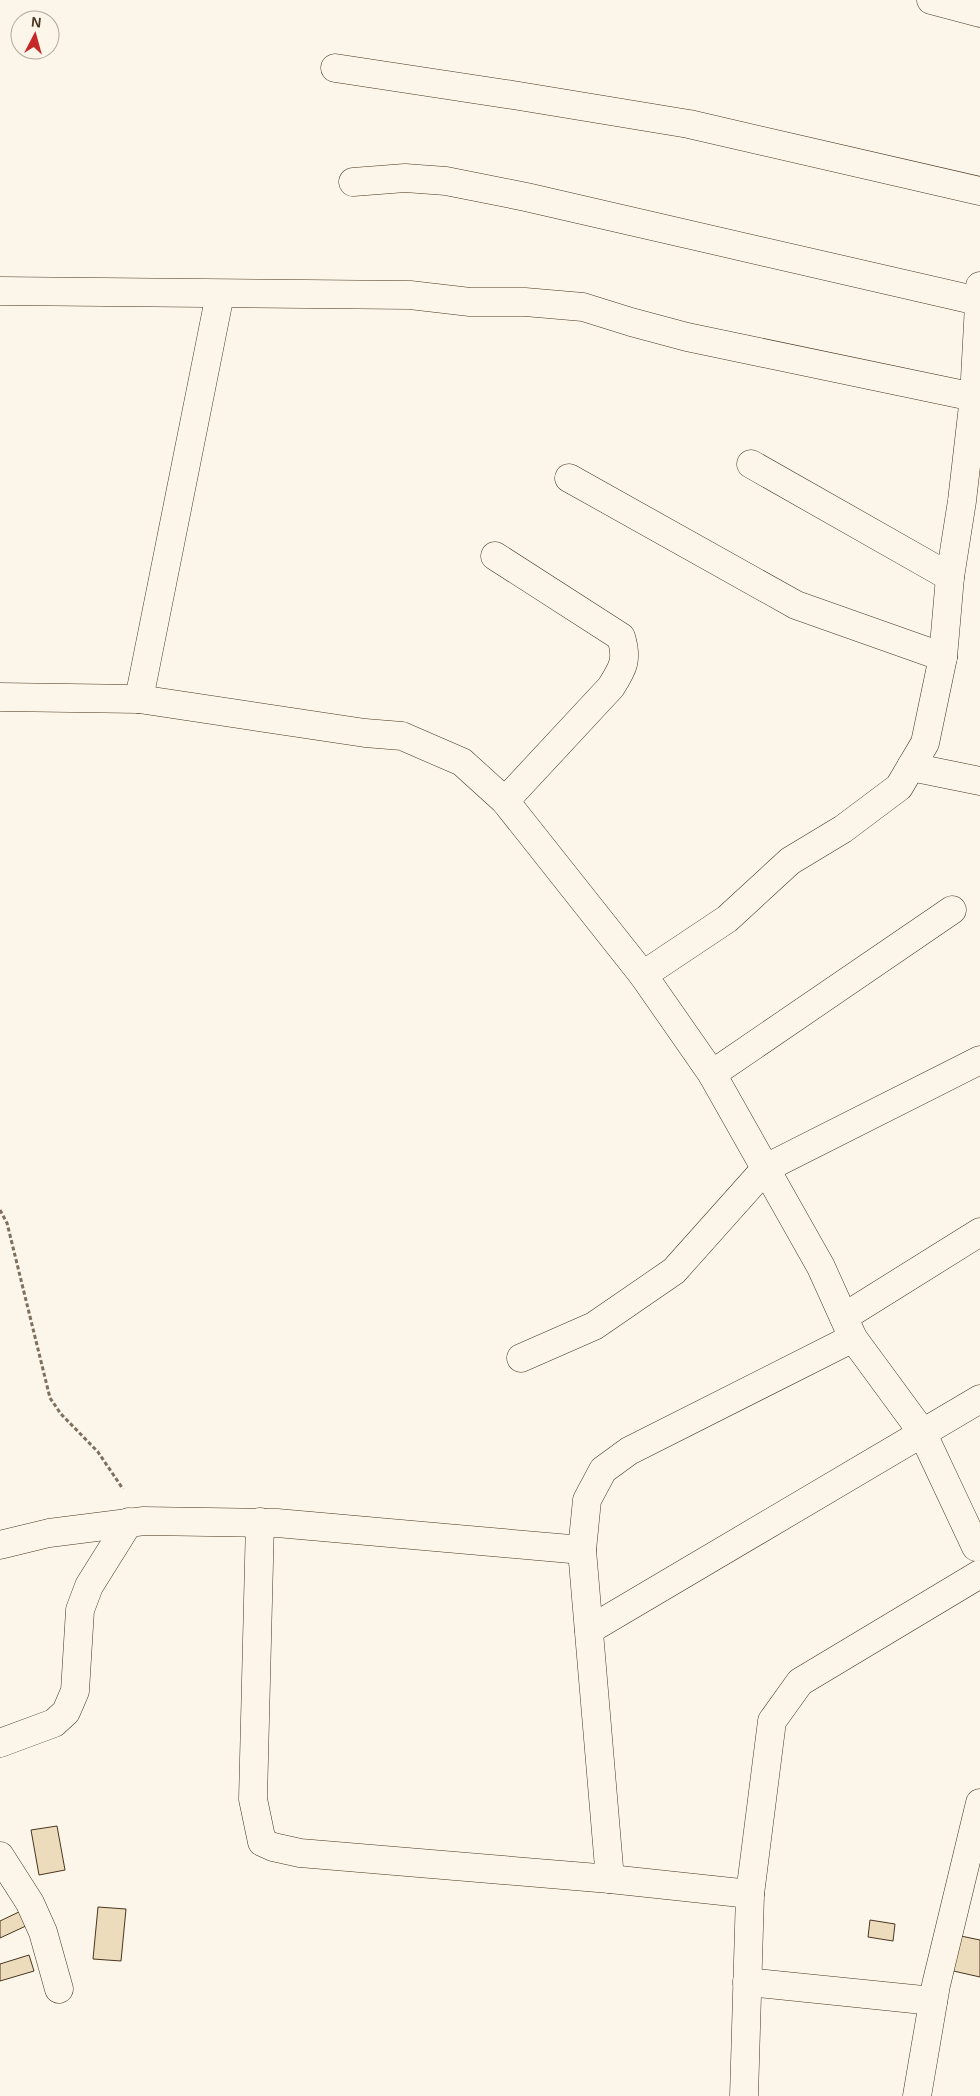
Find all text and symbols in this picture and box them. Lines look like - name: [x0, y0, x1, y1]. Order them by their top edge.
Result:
- north arrow: [10, 10, 60, 60]
- text: N: [30, 14, 42, 31]

